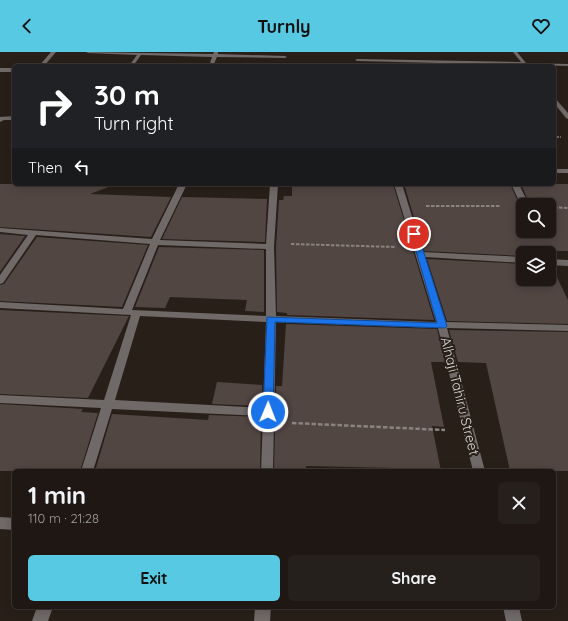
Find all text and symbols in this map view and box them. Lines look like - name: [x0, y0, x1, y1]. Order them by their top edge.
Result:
- icon: back: [16, 15, 38, 37]
- text: Turnly: [257, 15, 311, 38]
- icon: heart: [530, 15, 552, 37]
- text: 30 m: [94, 77, 160, 112]
- icon: right: [28, 80, 80, 132]
- text: Turn right: [94, 112, 174, 135]
- icon: left: [71, 156, 93, 178]
- text: Then: [28, 158, 63, 177]
- map controls: [516, 198, 556, 286]
- button: search: [516, 198, 556, 238]
- pin: [397, 217, 431, 251]
- icon: arrive: [403, 223, 425, 245]
- button: layers: [516, 246, 556, 286]
- street label: Alhaji Tahiru Street: [437, 335, 483, 457]
- position arrow: [247, 391, 289, 433]
- text: 1 min: [28, 480, 86, 510]
- button: close: [498, 482, 540, 524]
- text: 110 m · 21:28: [28, 510, 99, 526]
- button: Exit: [28, 555, 280, 601]
- button: Share: [288, 555, 540, 601]

